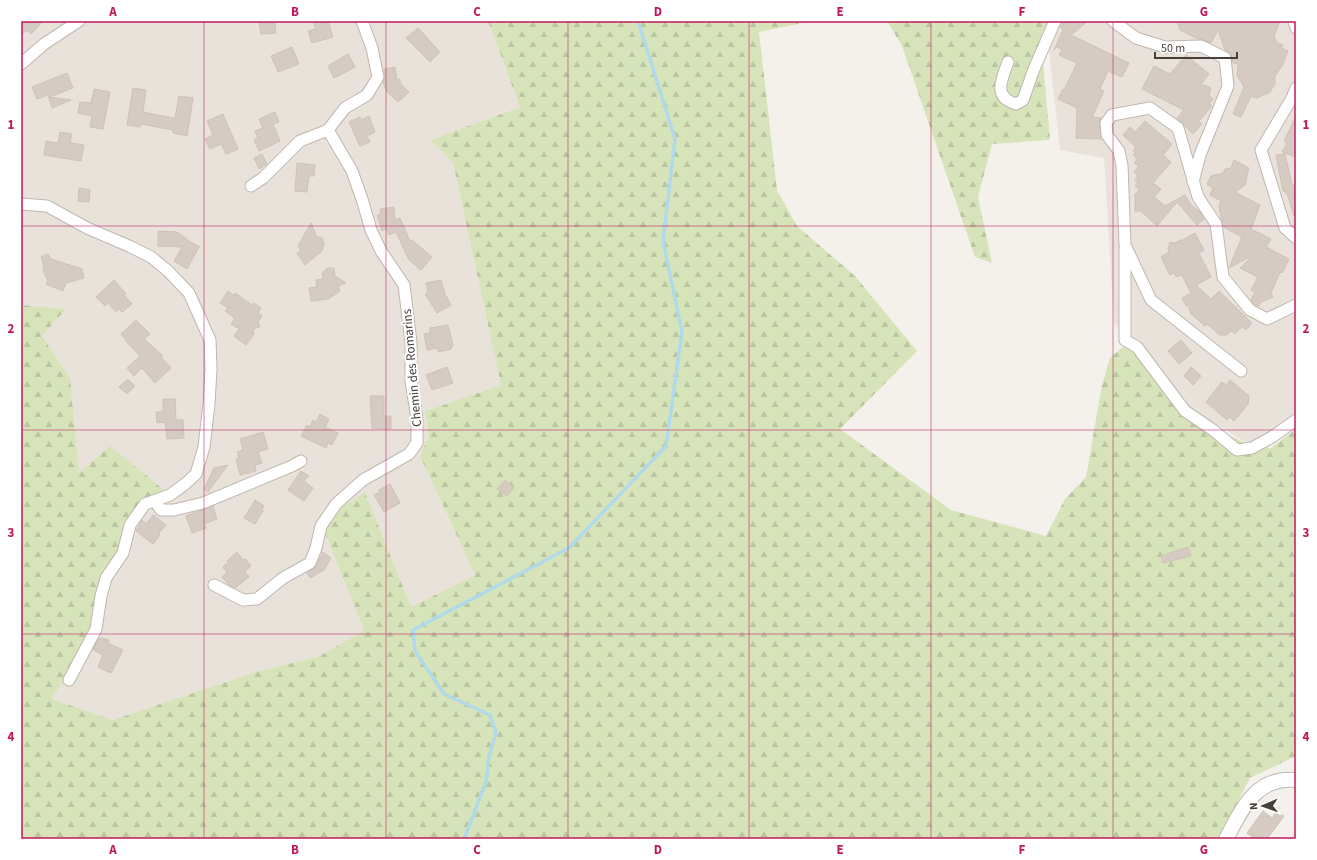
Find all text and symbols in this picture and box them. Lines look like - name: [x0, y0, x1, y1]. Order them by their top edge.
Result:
- text: A: [108, 3, 117, 21]
- text: B: [291, 3, 299, 21]
- text: C: [473, 3, 481, 21]
- text: D: [654, 3, 662, 21]
- text: E: [836, 3, 844, 21]
- text: F: [1019, 3, 1026, 21]
- text: G: [1200, 3, 1208, 21]
- scale bar: [1155, 34, 1237, 60]
- text: 50 m: [1161, 40, 1185, 57]
- text: 1: [8, 116, 15, 134]
- text: 1: [1303, 116, 1310, 134]
- street label: Chemin des Romarins: [398, 308, 426, 428]
- text: 2: [8, 320, 15, 338]
- text: 2: [1303, 320, 1310, 338]
- text: 3: [8, 524, 15, 542]
- text: 3: [1303, 524, 1310, 542]
- text: 4: [8, 728, 15, 746]
- text: 4: [1303, 728, 1310, 746]
- north arrow: [1243, 786, 1283, 826]
- text: N: [1246, 802, 1261, 810]
- text: A: [108, 841, 117, 859]
- text: B: [291, 841, 299, 859]
- text: C: [473, 841, 481, 859]
- text: D: [654, 841, 662, 859]
- text: E: [836, 841, 844, 859]
- text: F: [1019, 841, 1026, 859]
- text: G: [1200, 841, 1208, 859]

